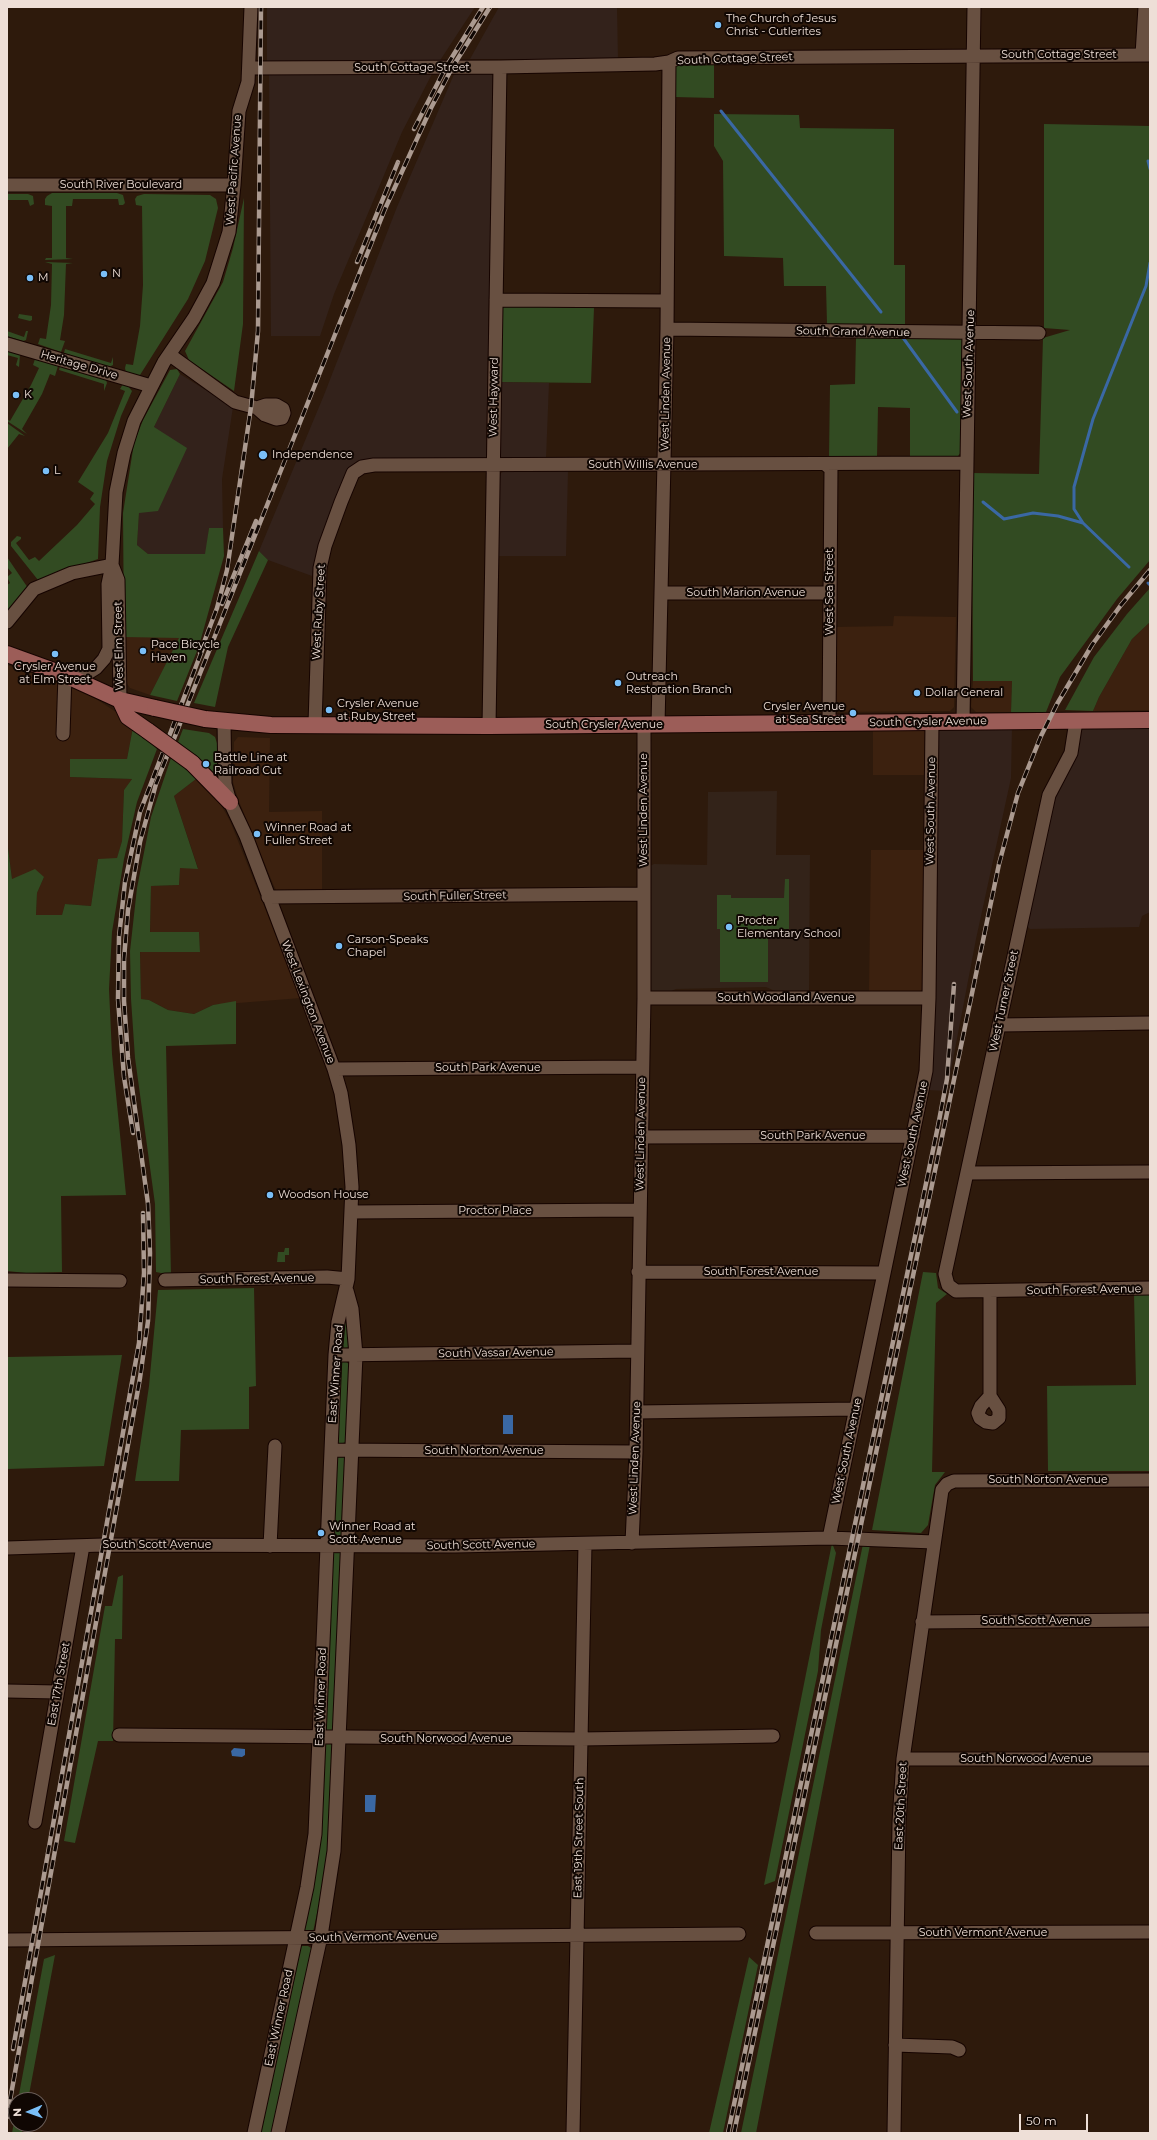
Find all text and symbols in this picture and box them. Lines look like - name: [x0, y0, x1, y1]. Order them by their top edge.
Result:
- place label: The Church of Jesus Christ - Cutlerites: [726, 12, 836, 38]
- marker: The Church of Jesus Christ - Cutlerites: [713, 20, 723, 30]
- street label: South Cottage Street: [1001, 48, 1117, 62]
- street label: South Cottage Street: [677, 50, 793, 68]
- street label: South Cottage Street: [354, 61, 470, 75]
- street label: West Pacific Avenue: [224, 114, 244, 226]
- street label: South River Boulevard: [60, 178, 182, 192]
- place label: N: [112, 267, 121, 281]
- marker: N: [99, 269, 109, 279]
- place label: M: [38, 271, 49, 285]
- marker: M: [25, 273, 35, 283]
- street label: West South Avenue: [961, 310, 977, 418]
- street label: South Grand Avenue: [796, 324, 910, 340]
- street label: West Linden Avenue: [658, 337, 674, 451]
- street label: Heritage Drive: [39, 348, 119, 382]
- street label: West Hayward: [487, 357, 501, 437]
- place label: K: [24, 388, 32, 402]
- marker: K: [11, 390, 21, 400]
- place label: Independence: [272, 448, 353, 462]
- marker: Independence: [257, 449, 269, 461]
- street label: South Willis Avenue: [588, 458, 698, 472]
- place label: L: [54, 464, 60, 478]
- marker: L: [41, 466, 51, 476]
- street label: West Sea Street: [823, 549, 837, 635]
- street label: West Ruby Street: [310, 564, 328, 660]
- street label: South Marion Avenue: [687, 586, 805, 600]
- street label: West Elm Street: [112, 601, 126, 691]
- place label: Pace Bicycle Haven: [151, 638, 220, 664]
- marker: Pace Bicycle Haven: [138, 646, 148, 656]
- marker: Crysler Avenue at Elm Street: [50, 649, 60, 659]
- place label: Crysler Avenue at Elm Street: [14, 660, 96, 686]
- place label: Outreach Restoration Branch: [626, 670, 732, 696]
- marker: Outreach Restoration Branch: [613, 678, 623, 688]
- place label: Dollar General: [925, 686, 1003, 700]
- marker: Dollar General: [912, 688, 922, 698]
- place label: Crysler Avenue at Ruby Street: [337, 697, 419, 723]
- place label: Crysler Avenue at Sea Street: [763, 700, 845, 726]
- marker: Crysler Avenue at Ruby Street: [324, 705, 334, 715]
- marker: Crysler Avenue at Sea Street: [848, 708, 858, 718]
- street label: South Crysler Avenue: [869, 714, 987, 730]
- street label: South Crysler Avenue: [545, 718, 663, 732]
- place label: Battle Line at Railroad Cut: [214, 751, 287, 777]
- street label: West Linden Avenue: [637, 753, 651, 867]
- street label: West South Avenue: [923, 757, 939, 865]
- marker: Battle Line at Railroad Cut: [201, 759, 211, 769]
- place label: Winner Road at Fuller Street: [265, 821, 351, 847]
- marker: Winner Road at Fuller Street: [252, 829, 262, 839]
- street label: South Fuller Street: [403, 889, 507, 903]
- place label: Procter Elementary School: [737, 914, 841, 940]
- marker: Procter Elementary School: [724, 922, 734, 932]
- place label: Carson-Speaks Chapel: [347, 933, 428, 959]
- street label: West Lexington Avenue: [278, 939, 338, 1065]
- marker: Carson-Speaks Chapel: [334, 941, 344, 951]
- street label: West Turner Street: [987, 949, 1021, 1053]
- street label: South Woodland Avenue: [717, 991, 855, 1005]
- street label: South Park Avenue: [435, 1061, 541, 1075]
- street label: West Linden Avenue: [633, 1077, 649, 1191]
- street label: West South Avenue: [895, 1080, 931, 1188]
- street label: South Park Avenue: [760, 1129, 866, 1143]
- place label: Woodson House: [278, 1188, 369, 1202]
- marker: Woodson House: [265, 1190, 275, 1200]
- street label: Proctor Place: [458, 1204, 532, 1218]
- street label: South Forest Avenue: [704, 1265, 818, 1279]
- street label: South Forest Avenue: [200, 1271, 314, 1287]
- street label: South Forest Avenue: [1027, 1282, 1141, 1298]
- street label: East Winner Road: [326, 1324, 346, 1424]
- street label: South Vassar Avenue: [438, 1345, 554, 1361]
- street label: West South Avenue: [829, 1397, 865, 1505]
- street label: West Linden Avenue: [626, 1401, 644, 1515]
- street label: South Norton Avenue: [424, 1444, 544, 1458]
- street label: South Norton Avenue: [988, 1473, 1108, 1487]
- place label: Winner Road at Scott Avenue: [329, 1520, 415, 1546]
- marker: Winner Road at Scott Avenue: [316, 1528, 326, 1538]
- street label: South Scott Avenue: [427, 1537, 535, 1553]
- street label: South Scott Avenue: [103, 1538, 211, 1552]
- street label: South Scott Avenue: [982, 1614, 1090, 1628]
- street label: East 17th Street: [45, 1641, 73, 1727]
- street label: East Winner Road: [313, 1647, 329, 1747]
- street label: South Norwood Avenue: [380, 1732, 512, 1746]
- street label: South Norwood Avenue: [960, 1752, 1092, 1766]
- street label: East 20th Street: [892, 1762, 910, 1850]
- street label: East 19th Street South: [571, 1777, 587, 1899]
- street label: South Vermont Avenue: [919, 1926, 1047, 1940]
- street label: South Vermont Avenue: [309, 1929, 437, 1945]
- street label: East Winner Road: [262, 1968, 296, 2068]
- north arrow: [8, 2092, 48, 2132]
- scale bar: [1021, 2106, 1090, 2132]
- text: N: [10, 2108, 24, 2117]
- text: 50 m: [1026, 2113, 1057, 2128]

